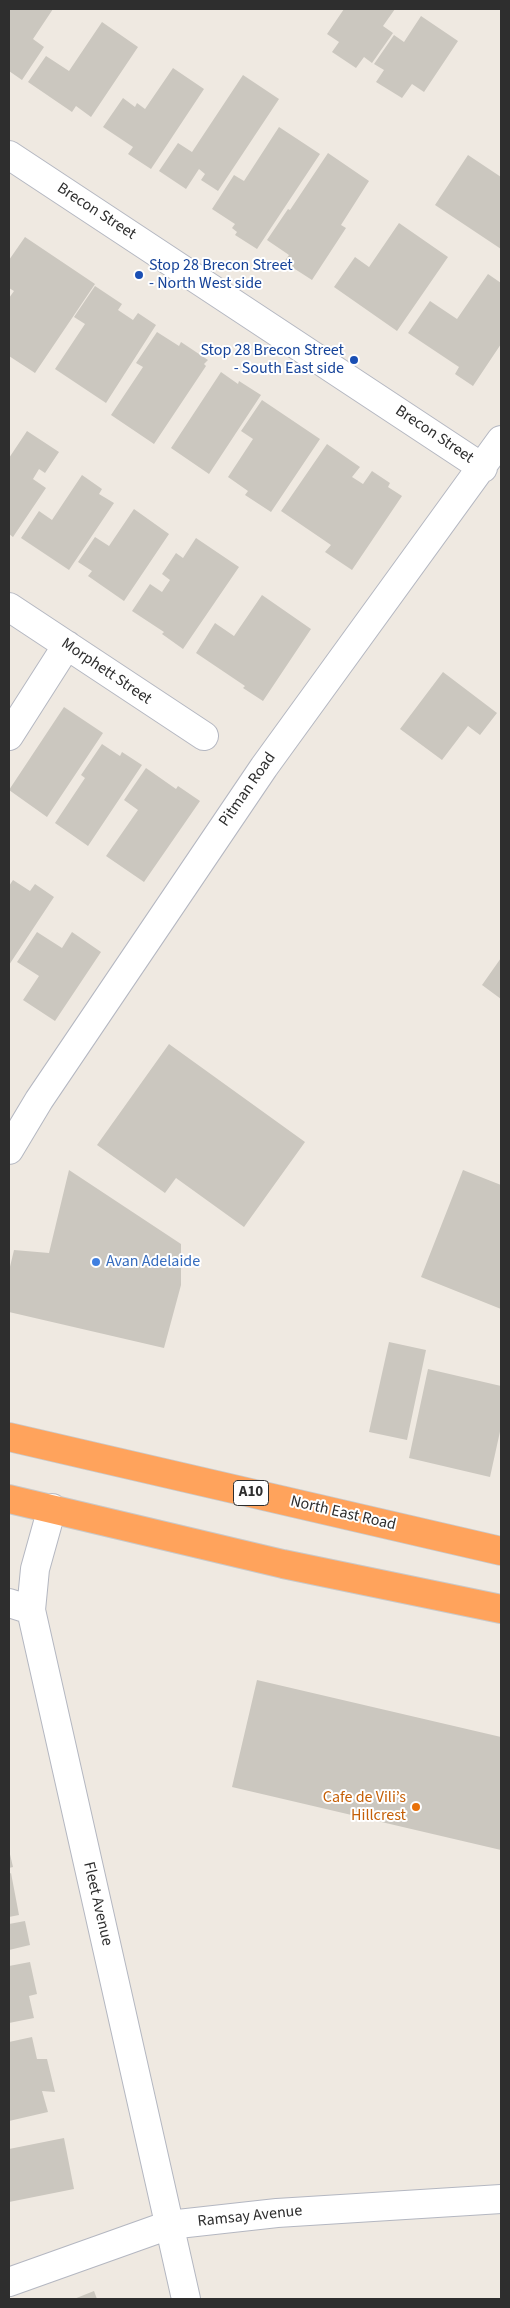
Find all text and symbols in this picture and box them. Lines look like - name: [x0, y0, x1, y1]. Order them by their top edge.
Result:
- street label: Brecon Street: [53, 179, 139, 245]
- place label: Stop 28 Brecon Street - North West side: [149, 256, 293, 294]
- marker: Stop 28 Brecon Street - North West side: [133, 269, 145, 281]
- place label: Stop 28 Brecon Street - South East side: [200, 341, 344, 379]
- marker: Stop 28 Brecon Street - South East side: [348, 354, 360, 366]
- street label: Brecon Street: [391, 402, 477, 468]
- street label: Morphett Street: [57, 635, 155, 709]
- street label: Pitman Road: [215, 749, 281, 831]
- place label: Avan Adelaide: [106, 1252, 200, 1272]
- marker: Avan Adelaide: [90, 1256, 102, 1268]
- road number: A10: [234, 1480, 268, 1506]
- street label: North East Road: [288, 1493, 398, 1535]
- place label: Cafe de Vili’s Hillcrest: [323, 1788, 406, 1826]
- marker: Cafe de Vili’s Hillcrest: [410, 1801, 422, 1813]
- street label: Fleet Avenue: [78, 1860, 116, 1948]
- street label: Ramsay Avenue: [197, 2202, 303, 2232]

